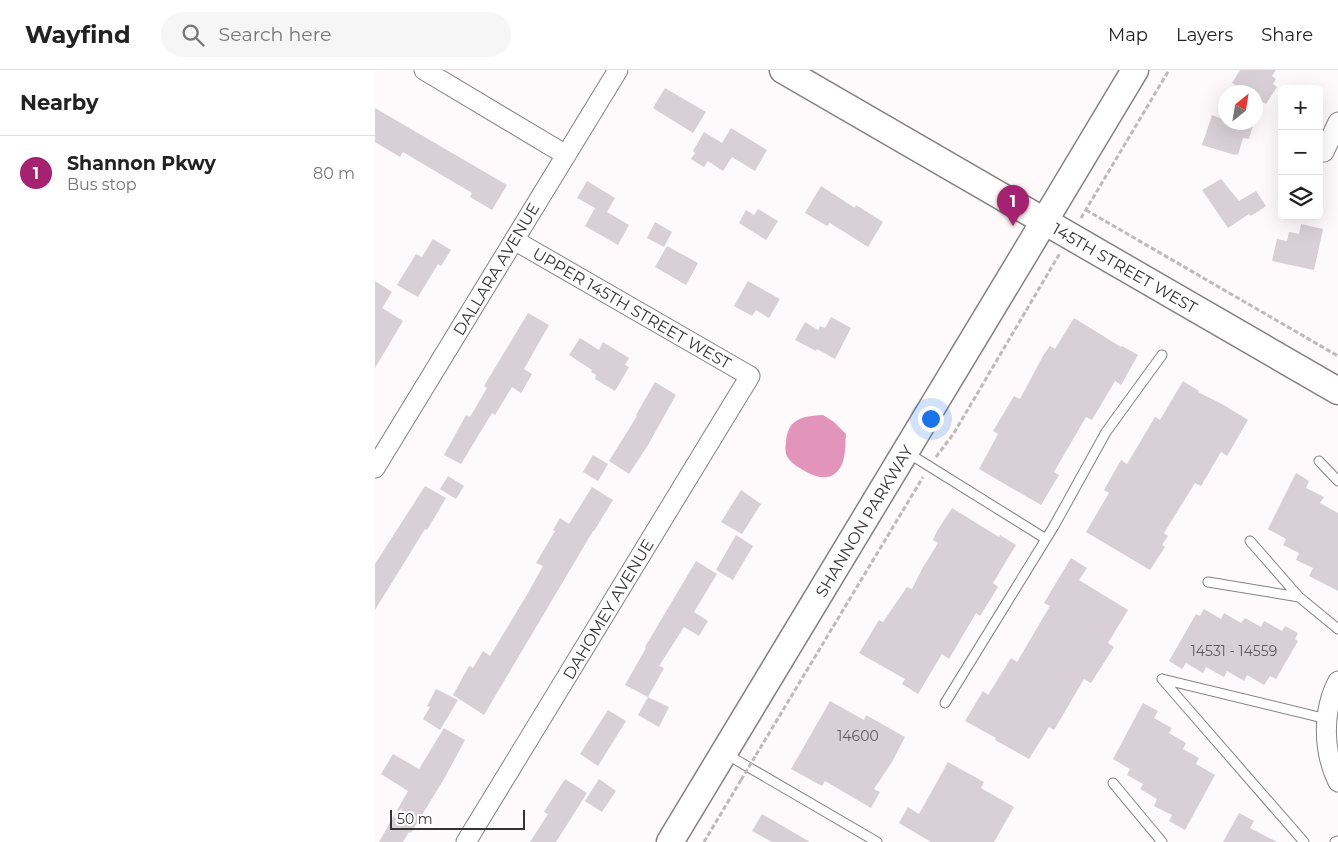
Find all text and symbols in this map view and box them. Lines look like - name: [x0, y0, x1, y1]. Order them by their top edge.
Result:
- search box: [161, 12, 511, 57]
- text: Wayfind: [25, 20, 131, 49]
- icon: search: [179, 21, 207, 49]
- text: Search here: [219, 23, 332, 46]
- text: Map: [1108, 24, 1148, 46]
- text: Layers: [1176, 24, 1233, 46]
- text: Share: [1261, 24, 1313, 46]
- north arrow: [1218, 85, 1263, 130]
- map controls: [1278, 85, 1323, 220]
- button: +: [1278, 85, 1323, 130]
- text: Nearby: [20, 90, 99, 115]
- button: −: [1278, 130, 1323, 175]
- text: Shannon Pkwy: [67, 152, 216, 175]
- text: 1: [33, 164, 39, 183]
- text: 80 m: [313, 164, 355, 183]
- text: Bus stop: [67, 175, 137, 194]
- button: layers: [1278, 175, 1323, 220]
- pin: 1: [997, 185, 1029, 226]
- street label: DALLARA AVENUE: [449, 200, 543, 339]
- street label: 145TH STREET WEST: [1049, 219, 1201, 318]
- street label: UPPER 145TH STREET WEST: [529, 244, 735, 373]
- your location: [918, 406, 944, 432]
- street label: SHANNON PARKWAY: [812, 441, 918, 601]
- street label: DAHOMEY AVENUE: [559, 536, 658, 683]
- house number: 14531 - 14559: [1191, 642, 1277, 660]
- house number: 14600: [837, 727, 879, 745]
- scale bar: [390, 807, 525, 830]
- text: 50 m: [397, 810, 433, 828]

